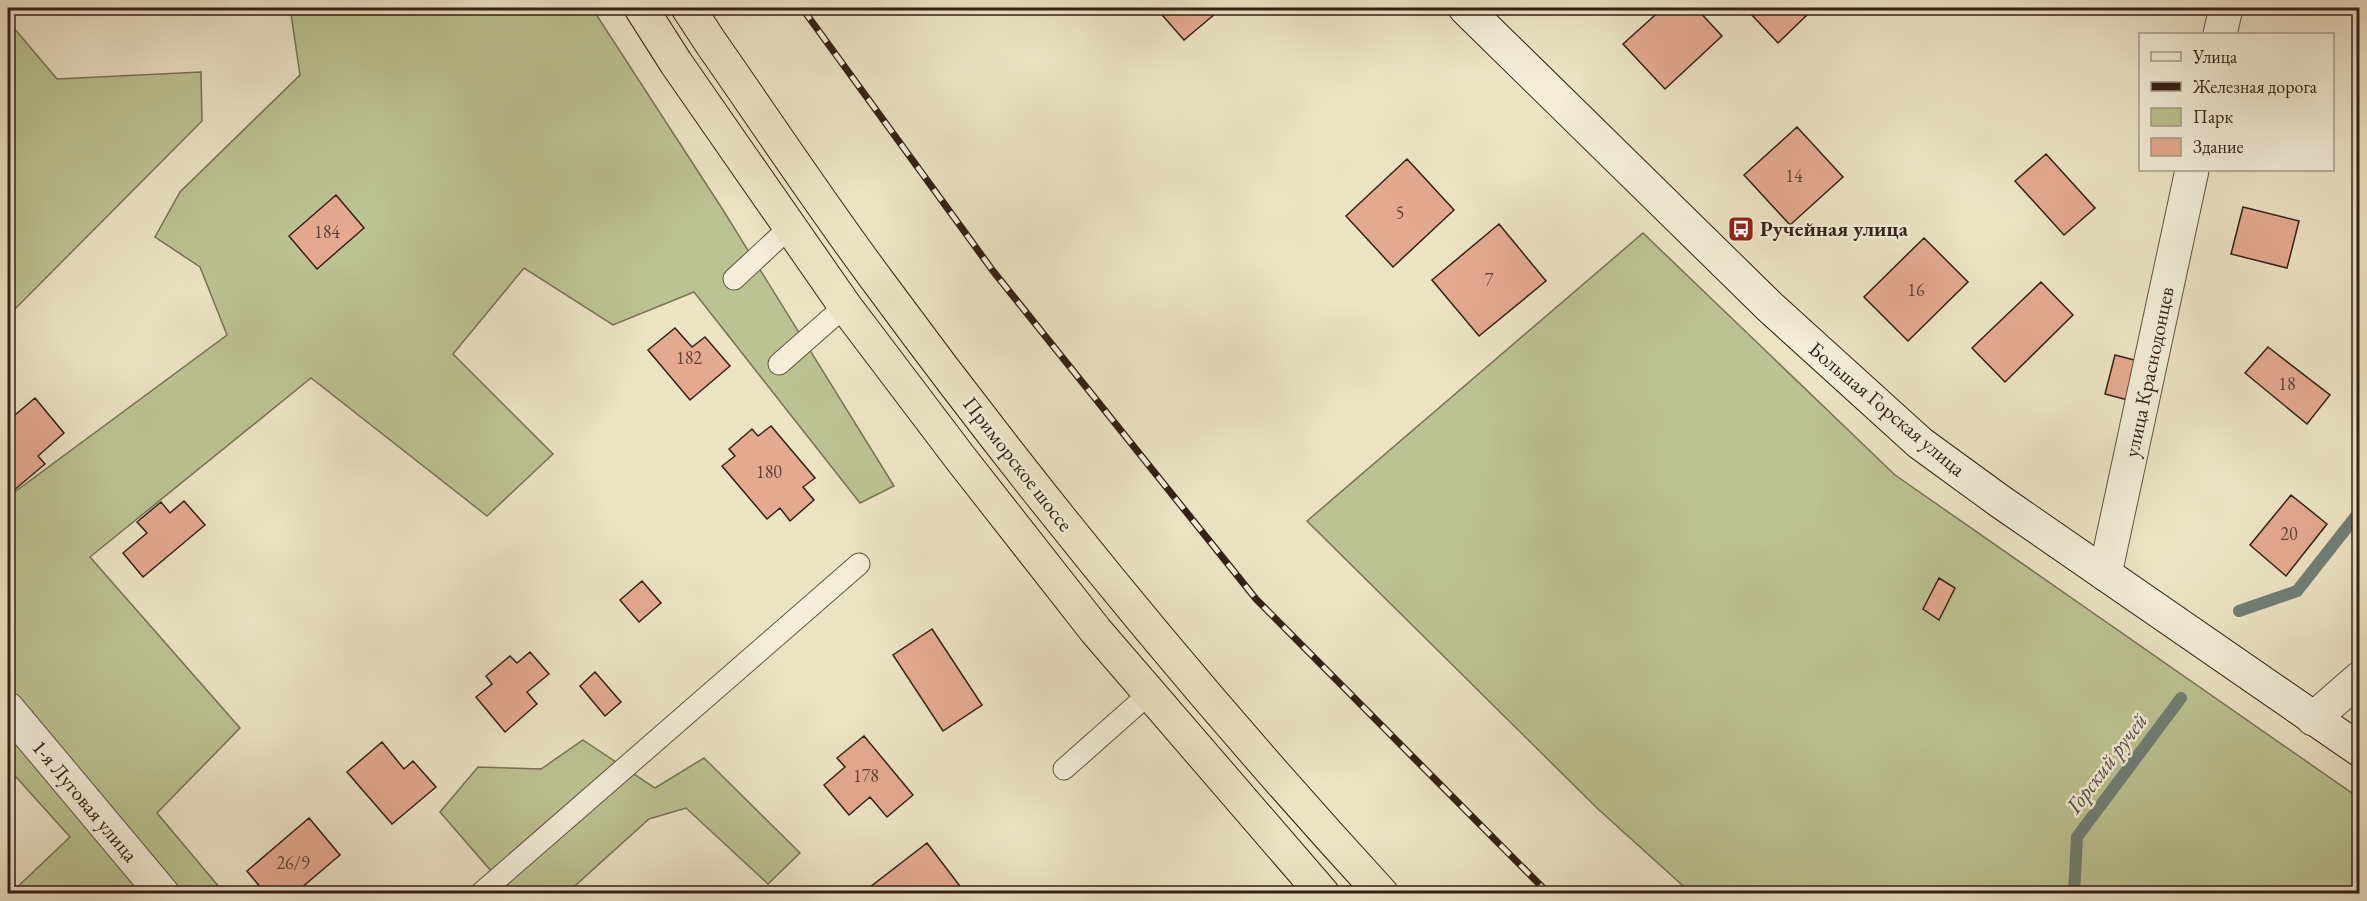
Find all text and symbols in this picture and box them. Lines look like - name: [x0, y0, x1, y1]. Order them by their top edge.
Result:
- legend: [2139, 33, 2334, 171]
- text: Улица: [2192, 45, 2238, 68]
- text: Железная дорога: [2192, 75, 2318, 98]
- text: Парк: [2193, 105, 2233, 128]
- text: Здание: [2193, 135, 2243, 158]
- house number: 14: [1785, 164, 1803, 187]
- house number: 5: [1396, 201, 1404, 224]
- bus stop icon: Ручейная улица: [1726, 214, 1756, 244]
- place label: Ручейная улица: [1760, 215, 1909, 242]
- house number: 184: [314, 220, 340, 243]
- house number: 7: [1485, 268, 1494, 291]
- house number: 16: [1907, 278, 1925, 301]
- street label: улица Краснодонцев: [2117, 284, 2180, 460]
- street label: Большая Горская улица: [1803, 335, 1972, 482]
- house number: 182: [676, 346, 702, 369]
- house number: 18: [2278, 372, 2296, 395]
- street label: Приморское шоссе: [957, 391, 1079, 537]
- house number: 180: [756, 460, 782, 483]
- house number: 20: [2280, 522, 2298, 545]
- water label: Горский ручей: [2058, 707, 2154, 820]
- street label: 1-я Луговая улица: [26, 734, 145, 868]
- house number: 178: [853, 764, 879, 787]
- house number: 26/9: [276, 851, 310, 874]

